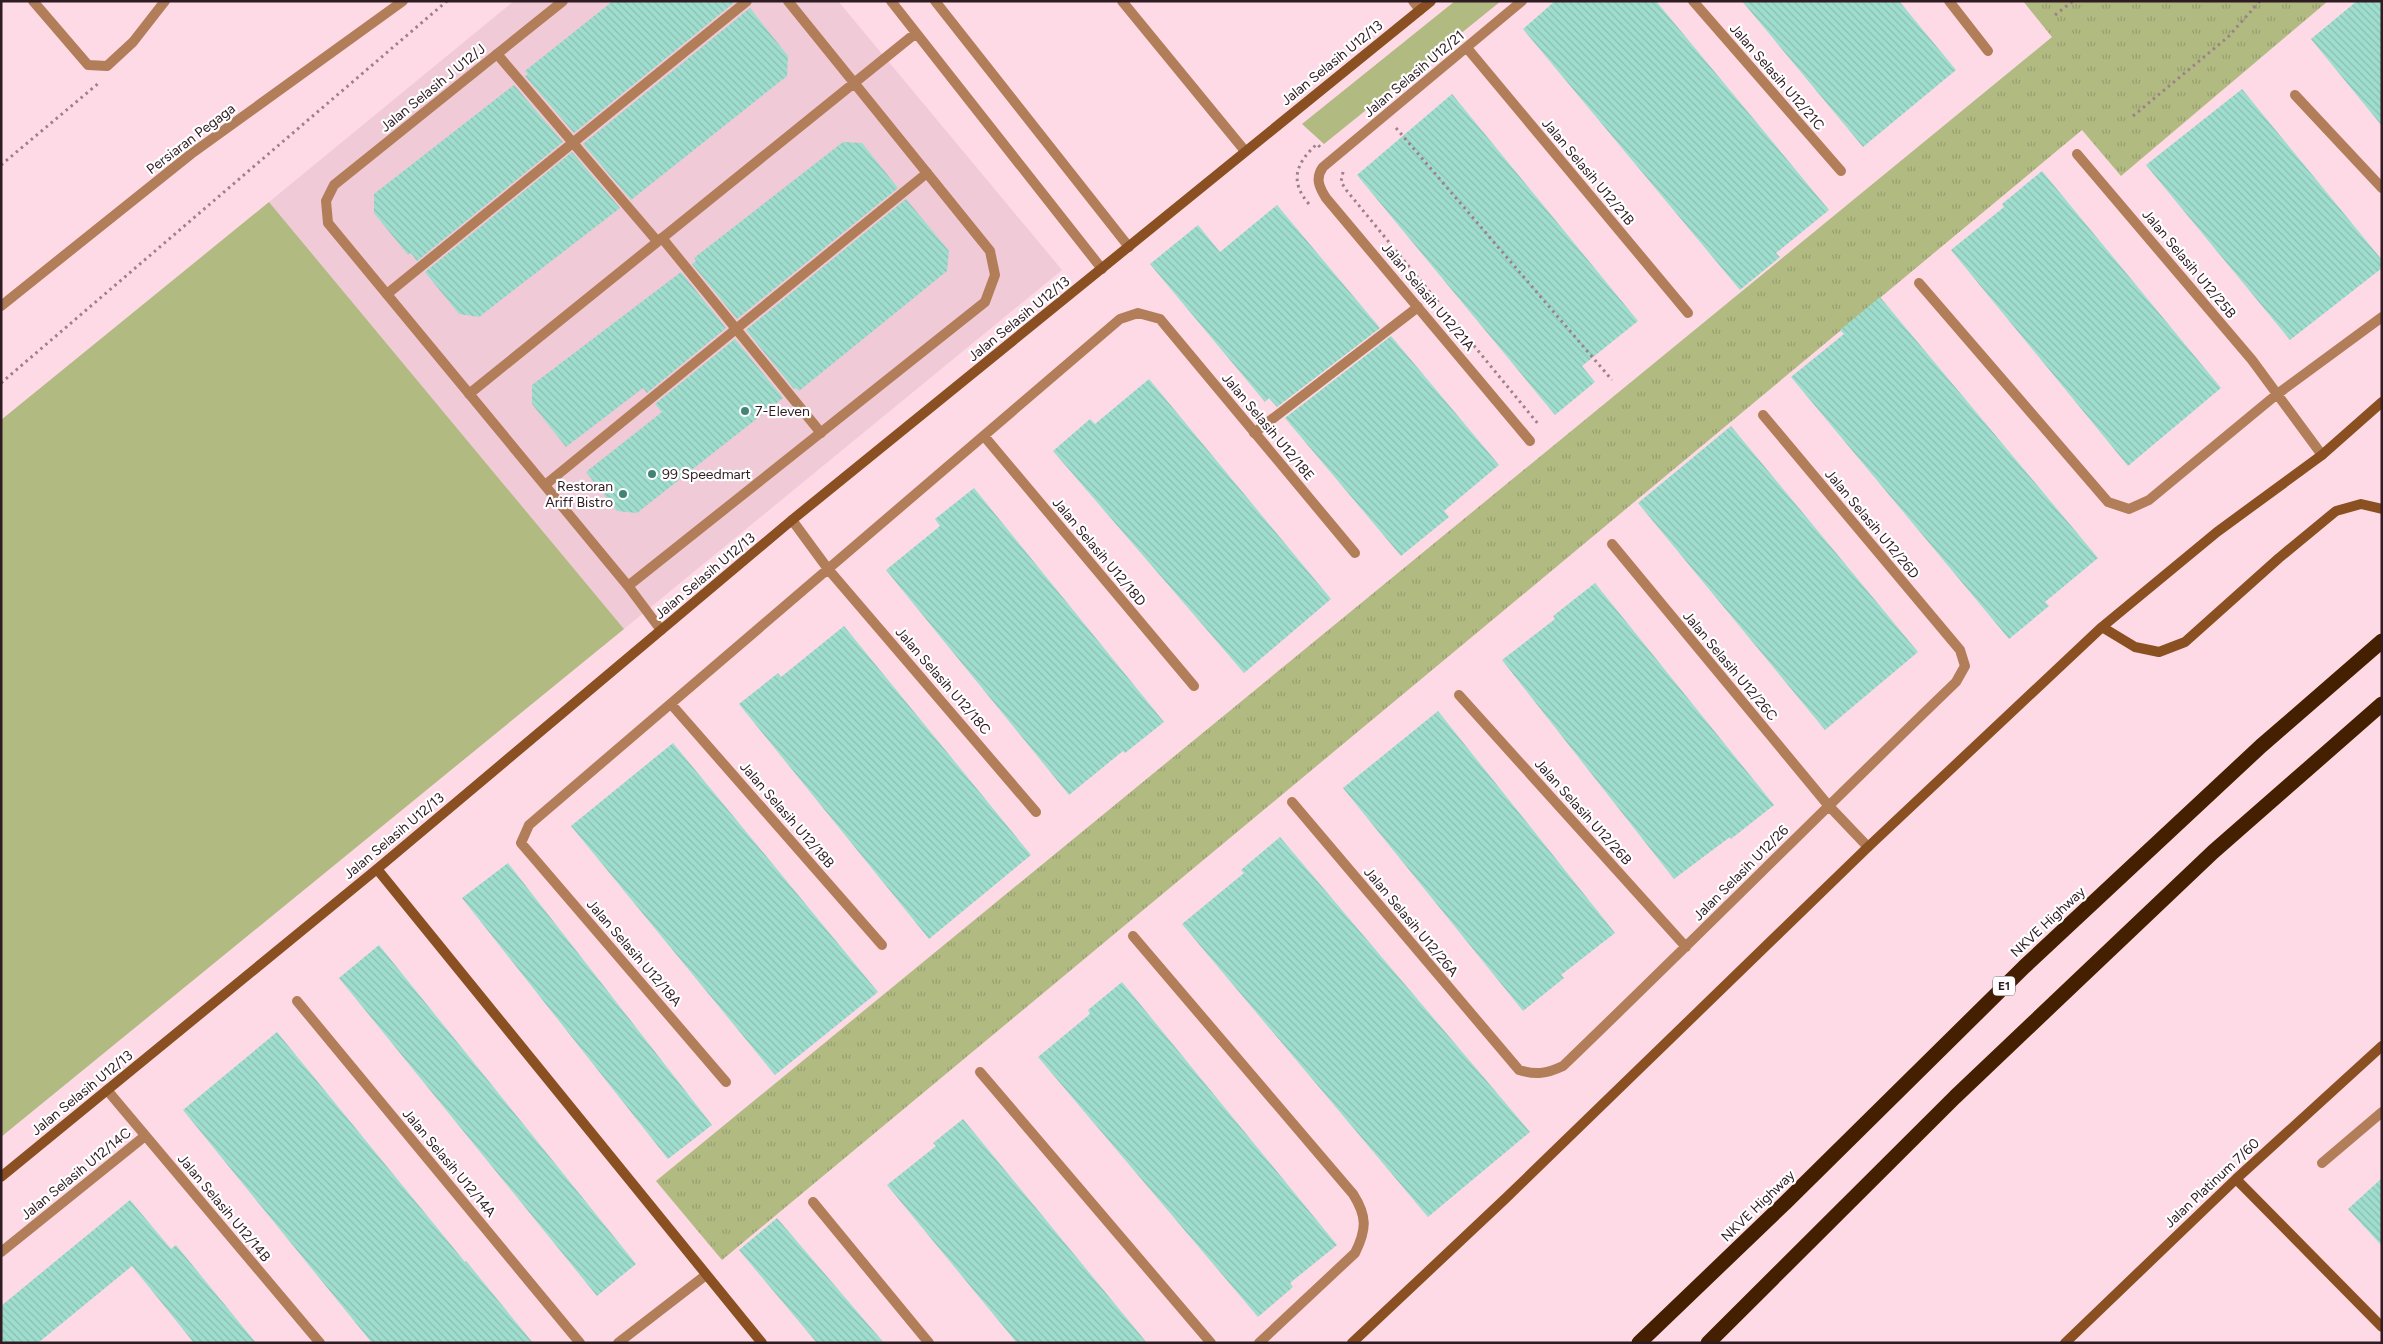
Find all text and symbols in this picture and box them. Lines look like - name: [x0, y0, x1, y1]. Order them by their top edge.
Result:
- street label: Jalan Selasih U12/13: [1278, 17, 1386, 109]
- street label: Jalan Selasih U12/21C: [1726, 20, 1828, 134]
- street label: Jalan Selasih U12/21: [1360, 27, 1468, 121]
- street label: Jalan Selasih J U12/J: [377, 40, 489, 136]
- street label: Persiaran Pegaga: [143, 100, 239, 178]
- street label: Jalan Selasih U12/21B: [1538, 115, 1638, 229]
- street label: Jalan Selasih U12/25B: [2139, 206, 2239, 322]
- street label: Jalan Selasih U12/21A: [1378, 240, 1478, 355]
- street label: Jalan Selasih U12/13: [965, 273, 1073, 365]
- street label: Jalan Selasih U12/18E: [1218, 370, 1318, 484]
- place label: 7-Eleven: [755, 403, 810, 420]
- marker: 7-Eleven: [739, 405, 751, 417]
- place label: 99 Speedmart: [662, 466, 751, 483]
- street label: Jalan Selasih U12/26D: [1821, 466, 1923, 582]
- marker: 99 Speedmart: [646, 468, 658, 480]
- place label: Restoran Ariff Bistro: [545, 478, 613, 511]
- marker: Restoran Ariff Bistro: [617, 488, 629, 500]
- street label: Jalan Selasih U12/18D: [1049, 494, 1149, 610]
- street label: Jalan Selasih U12/13: [651, 529, 759, 623]
- street label: Jalan Selasih U12/26C: [1679, 608, 1781, 724]
- street label: Jalan Selasih U12/18C: [892, 624, 994, 738]
- street label: Jalan Selasih U12/26B: [1531, 756, 1635, 868]
- street label: Jalan Selasih U12/18B: [736, 758, 838, 872]
- street label: Jalan Selasih U12/13: [340, 789, 448, 883]
- street label: Jalan Selasih U12/26: [1690, 822, 1792, 924]
- street label: Jalan Selasih U12/26A: [1360, 864, 1462, 981]
- street label: NKVE Highway: [2007, 883, 2089, 961]
- street label: Jalan Selasih U12/18A: [583, 896, 685, 1010]
- road number: E1: [1993, 976, 2015, 996]
- street label: Jalan Selasih U12/13: [28, 1047, 136, 1139]
- street label: Jalan Selasih U12/14A: [399, 1105, 500, 1221]
- street label: Jalan Selasih U12/14C: [17, 1124, 135, 1224]
- street label: Jalan Platinum 7/60: [2161, 1135, 2263, 1231]
- street label: Jalan Selasih U12/14B: [174, 1151, 274, 1265]
- street label: NKVE Highway: [1718, 1166, 1799, 1245]

